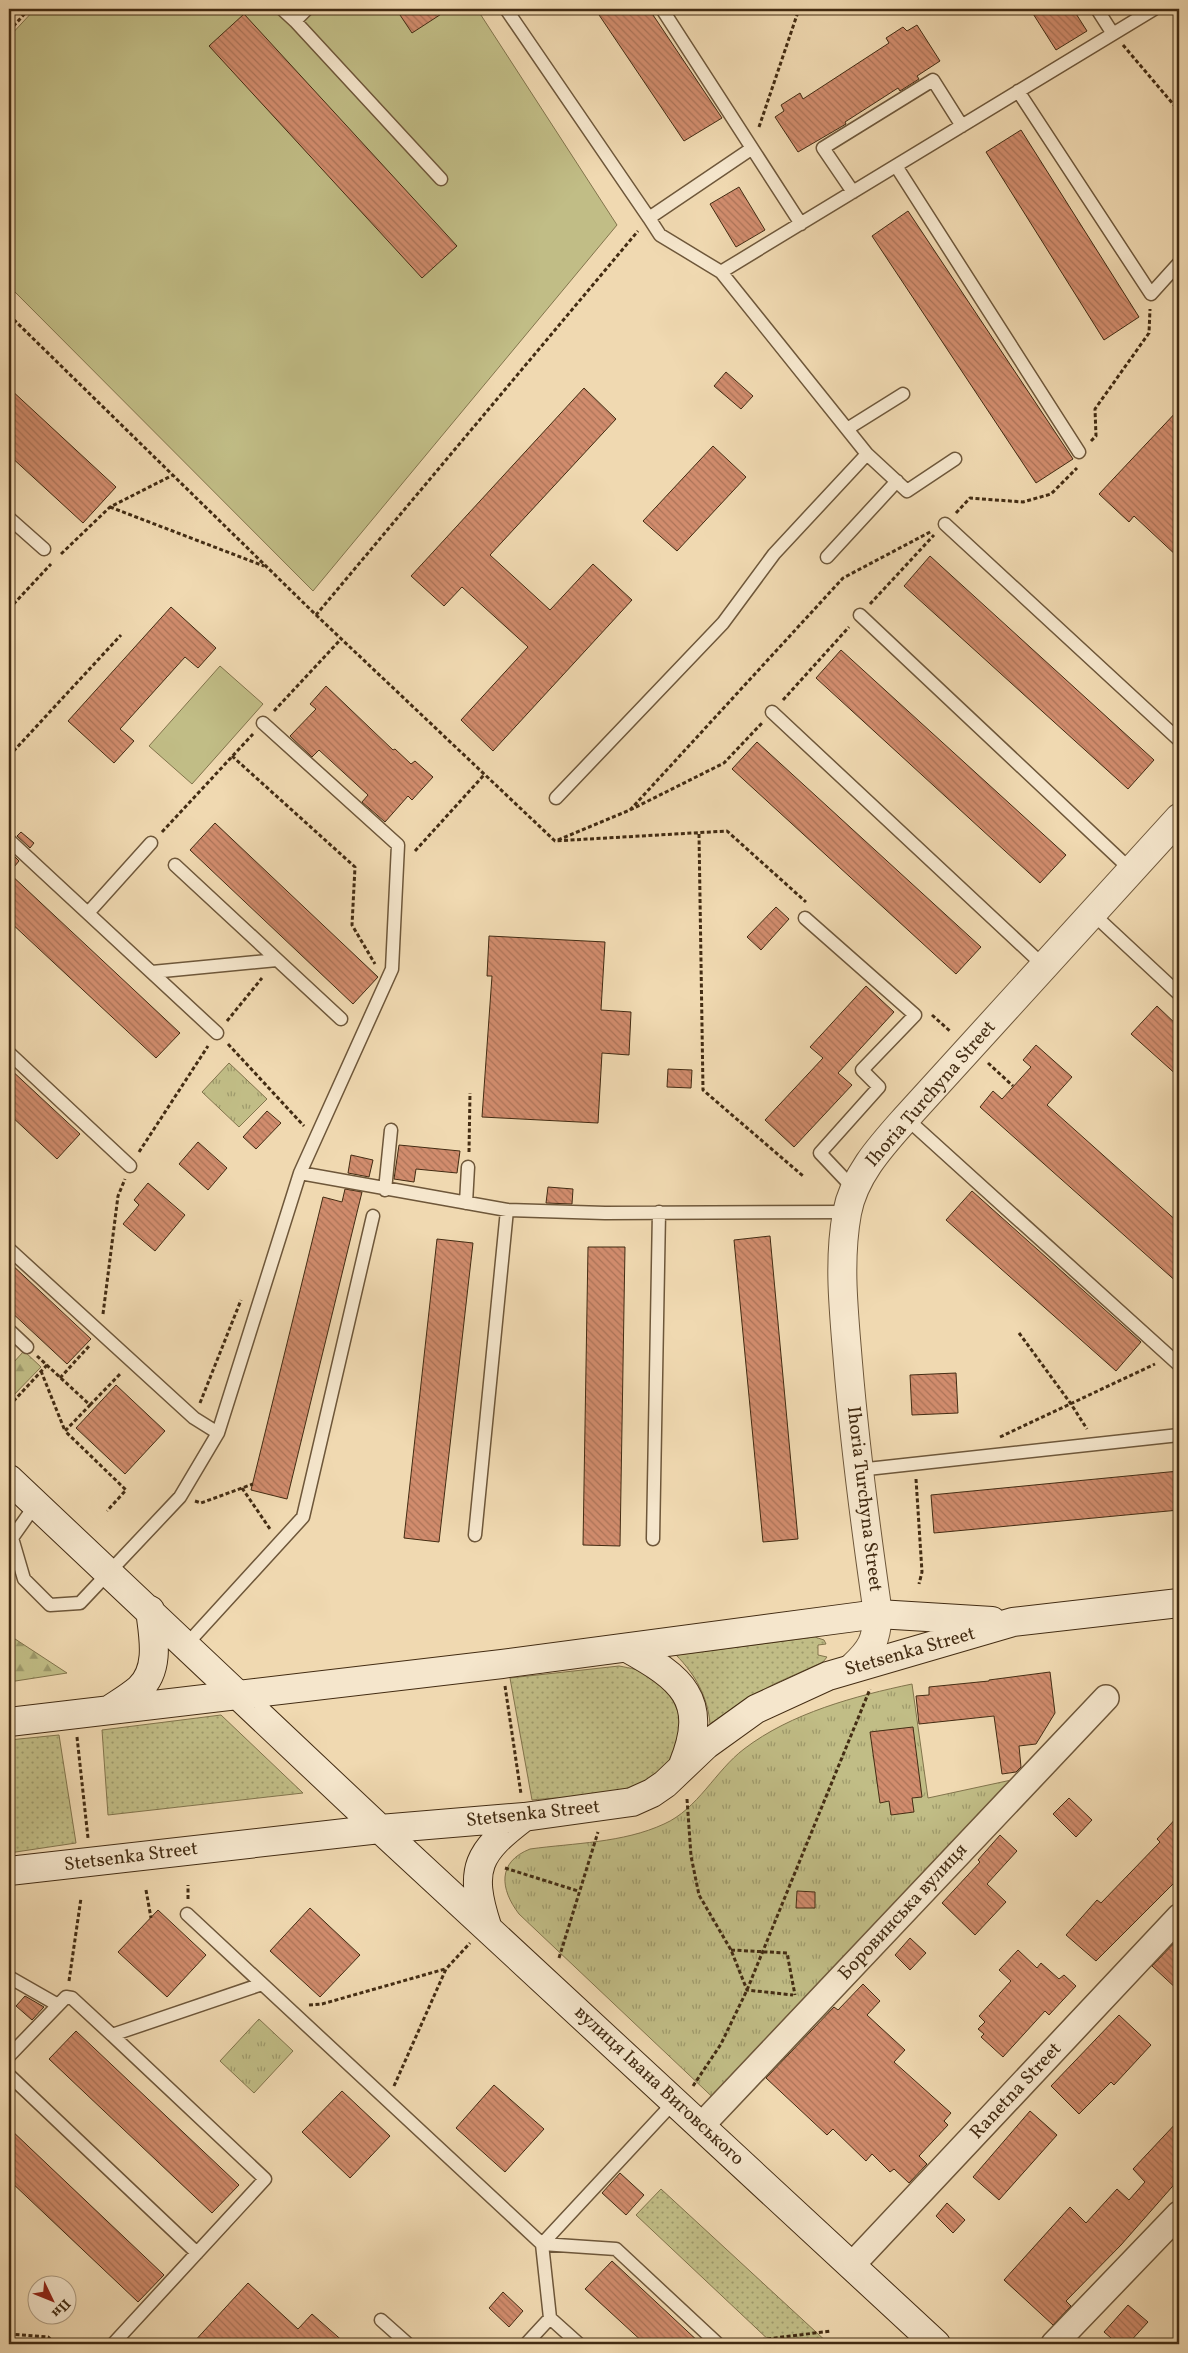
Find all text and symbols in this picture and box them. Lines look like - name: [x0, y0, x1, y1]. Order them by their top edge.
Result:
- street label: Ihoria Turchyna Street: [860, 1015, 1002, 1173]
- street label: Ihoria Turchyna Street: [840, 1405, 888, 1594]
- street label: Stetsenka Street: [842, 1621, 979, 1683]
- street label: Stetsenka Street: [465, 1794, 602, 1834]
- street label: Stetsenka Street: [63, 1836, 200, 1878]
- street label: Боровинська вулиця: [832, 1838, 974, 1986]
- street label: вулиця Івана Виговського: [568, 2000, 750, 2172]
- street label: Ranetna Street: [964, 2037, 1068, 2145]
- north arrow: [28, 2276, 78, 2326]
- text: Пн: [47, 2294, 74, 2322]

